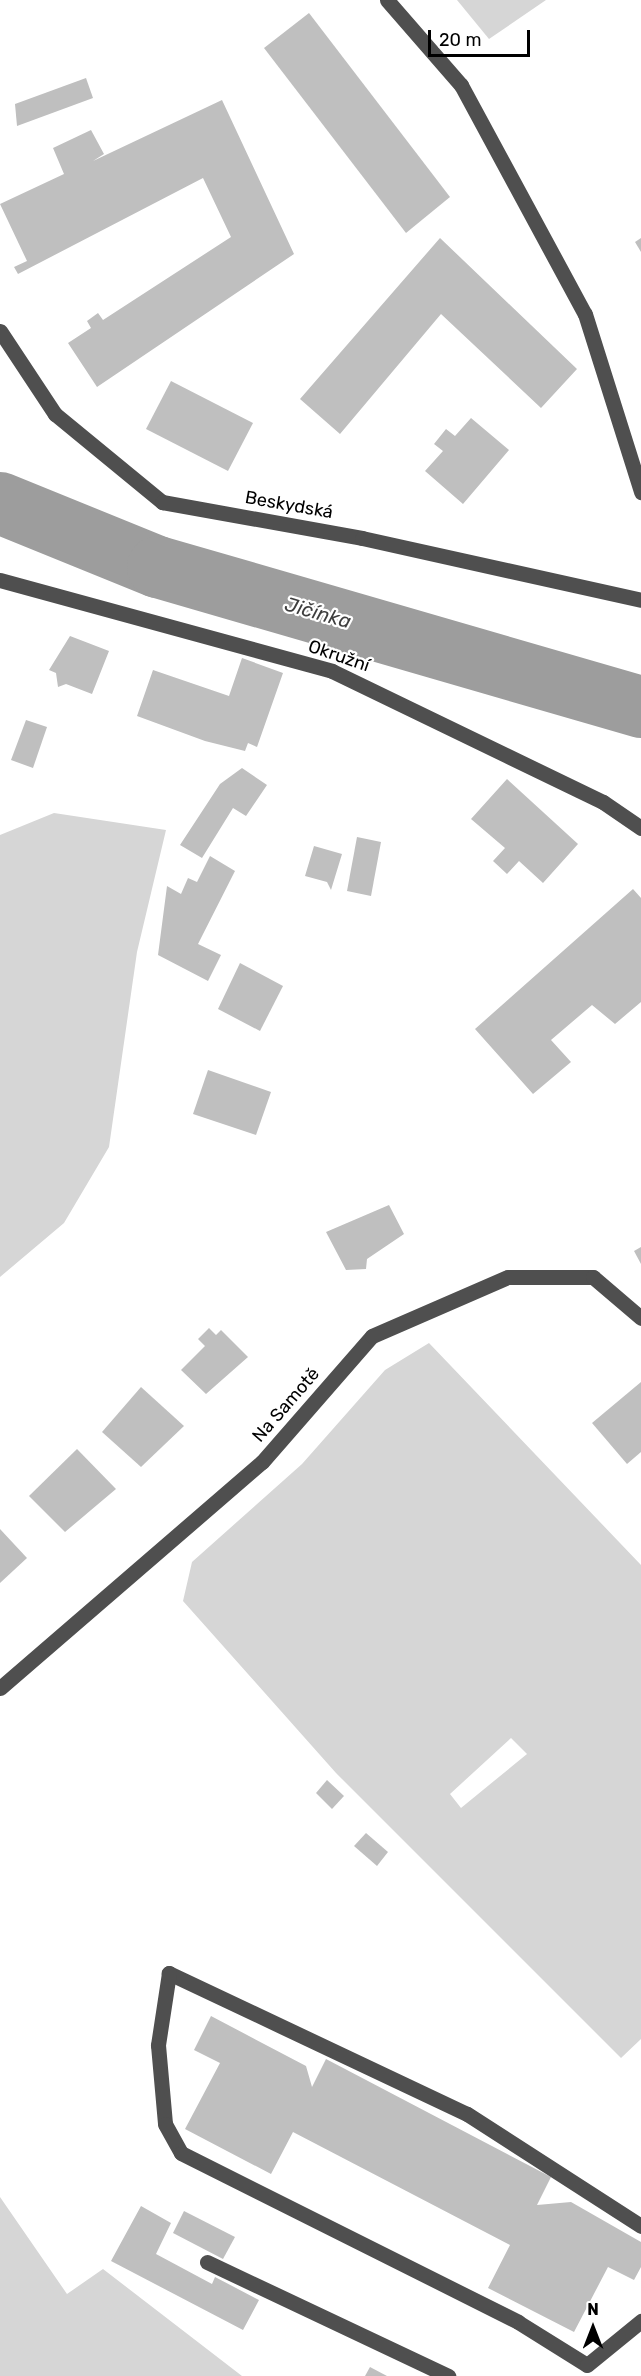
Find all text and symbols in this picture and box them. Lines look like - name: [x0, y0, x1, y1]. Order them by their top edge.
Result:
- scale bar: [431, 18, 533, 56]
- text: 20 m: [439, 29, 481, 51]
- street label: Beskydská: [243, 487, 335, 523]
- water label: Jičínka: [282, 592, 354, 634]
- street label: Okružní: [305, 635, 373, 677]
- street label: Na Samotě: [248, 1363, 324, 1447]
- north arrow: [563, 2298, 623, 2358]
- text: N: [587, 2300, 599, 2319]

